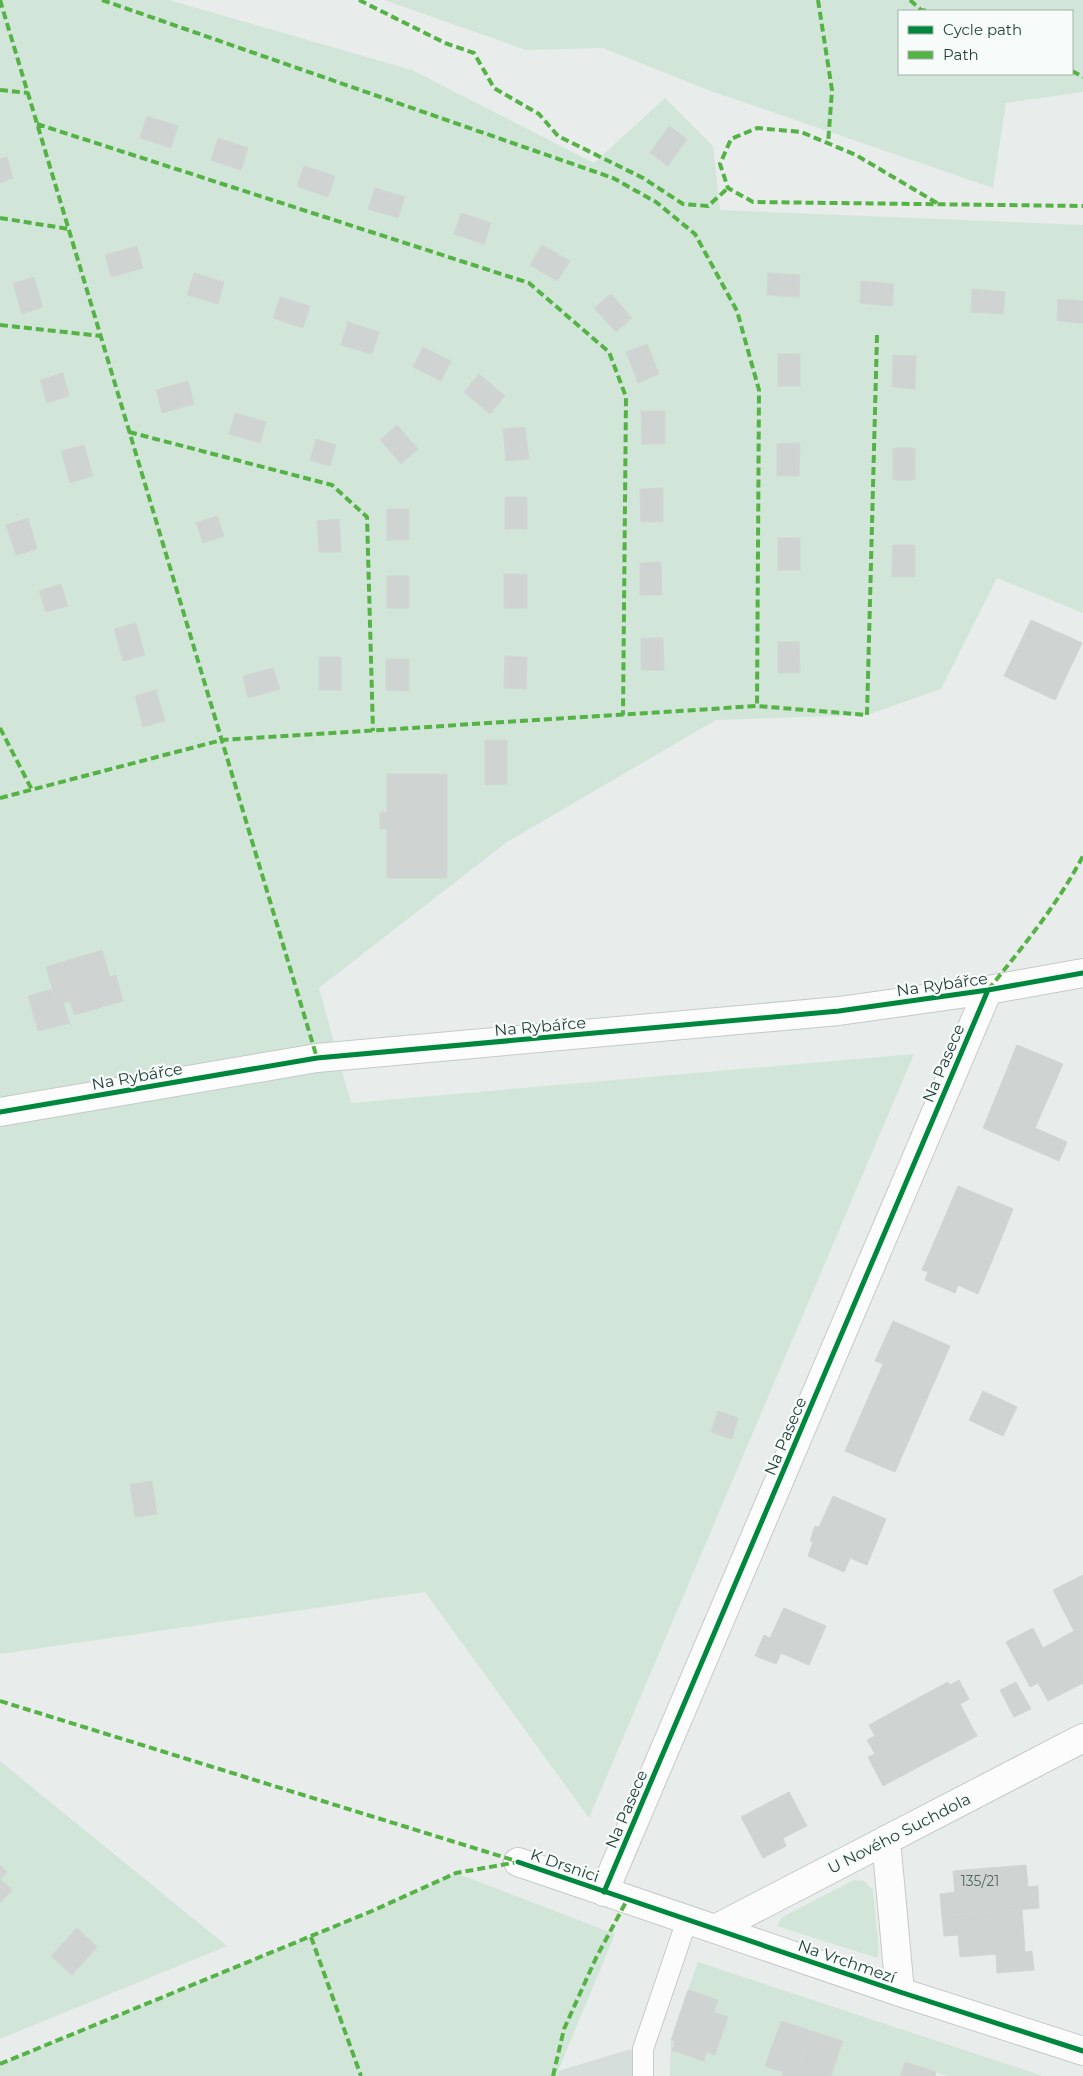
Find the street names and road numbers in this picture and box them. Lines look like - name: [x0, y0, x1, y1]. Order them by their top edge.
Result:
- street label: Na Rybářce: [895, 969, 989, 1000]
- street label: Na Rybářce: [493, 1013, 587, 1040]
- street label: Na Pasece: [918, 1021, 968, 1105]
- street label: Na Rybářce: [90, 1059, 184, 1094]
- street label: Na Pasece: [760, 1394, 810, 1478]
- street label: Na Pasece: [601, 1767, 651, 1851]
- street label: U Nového Suchdola: [825, 1789, 974, 1878]
- street label: K Drsnici: [528, 1845, 602, 1886]
- street label: Na Vrchmezí: [795, 1936, 899, 1987]

